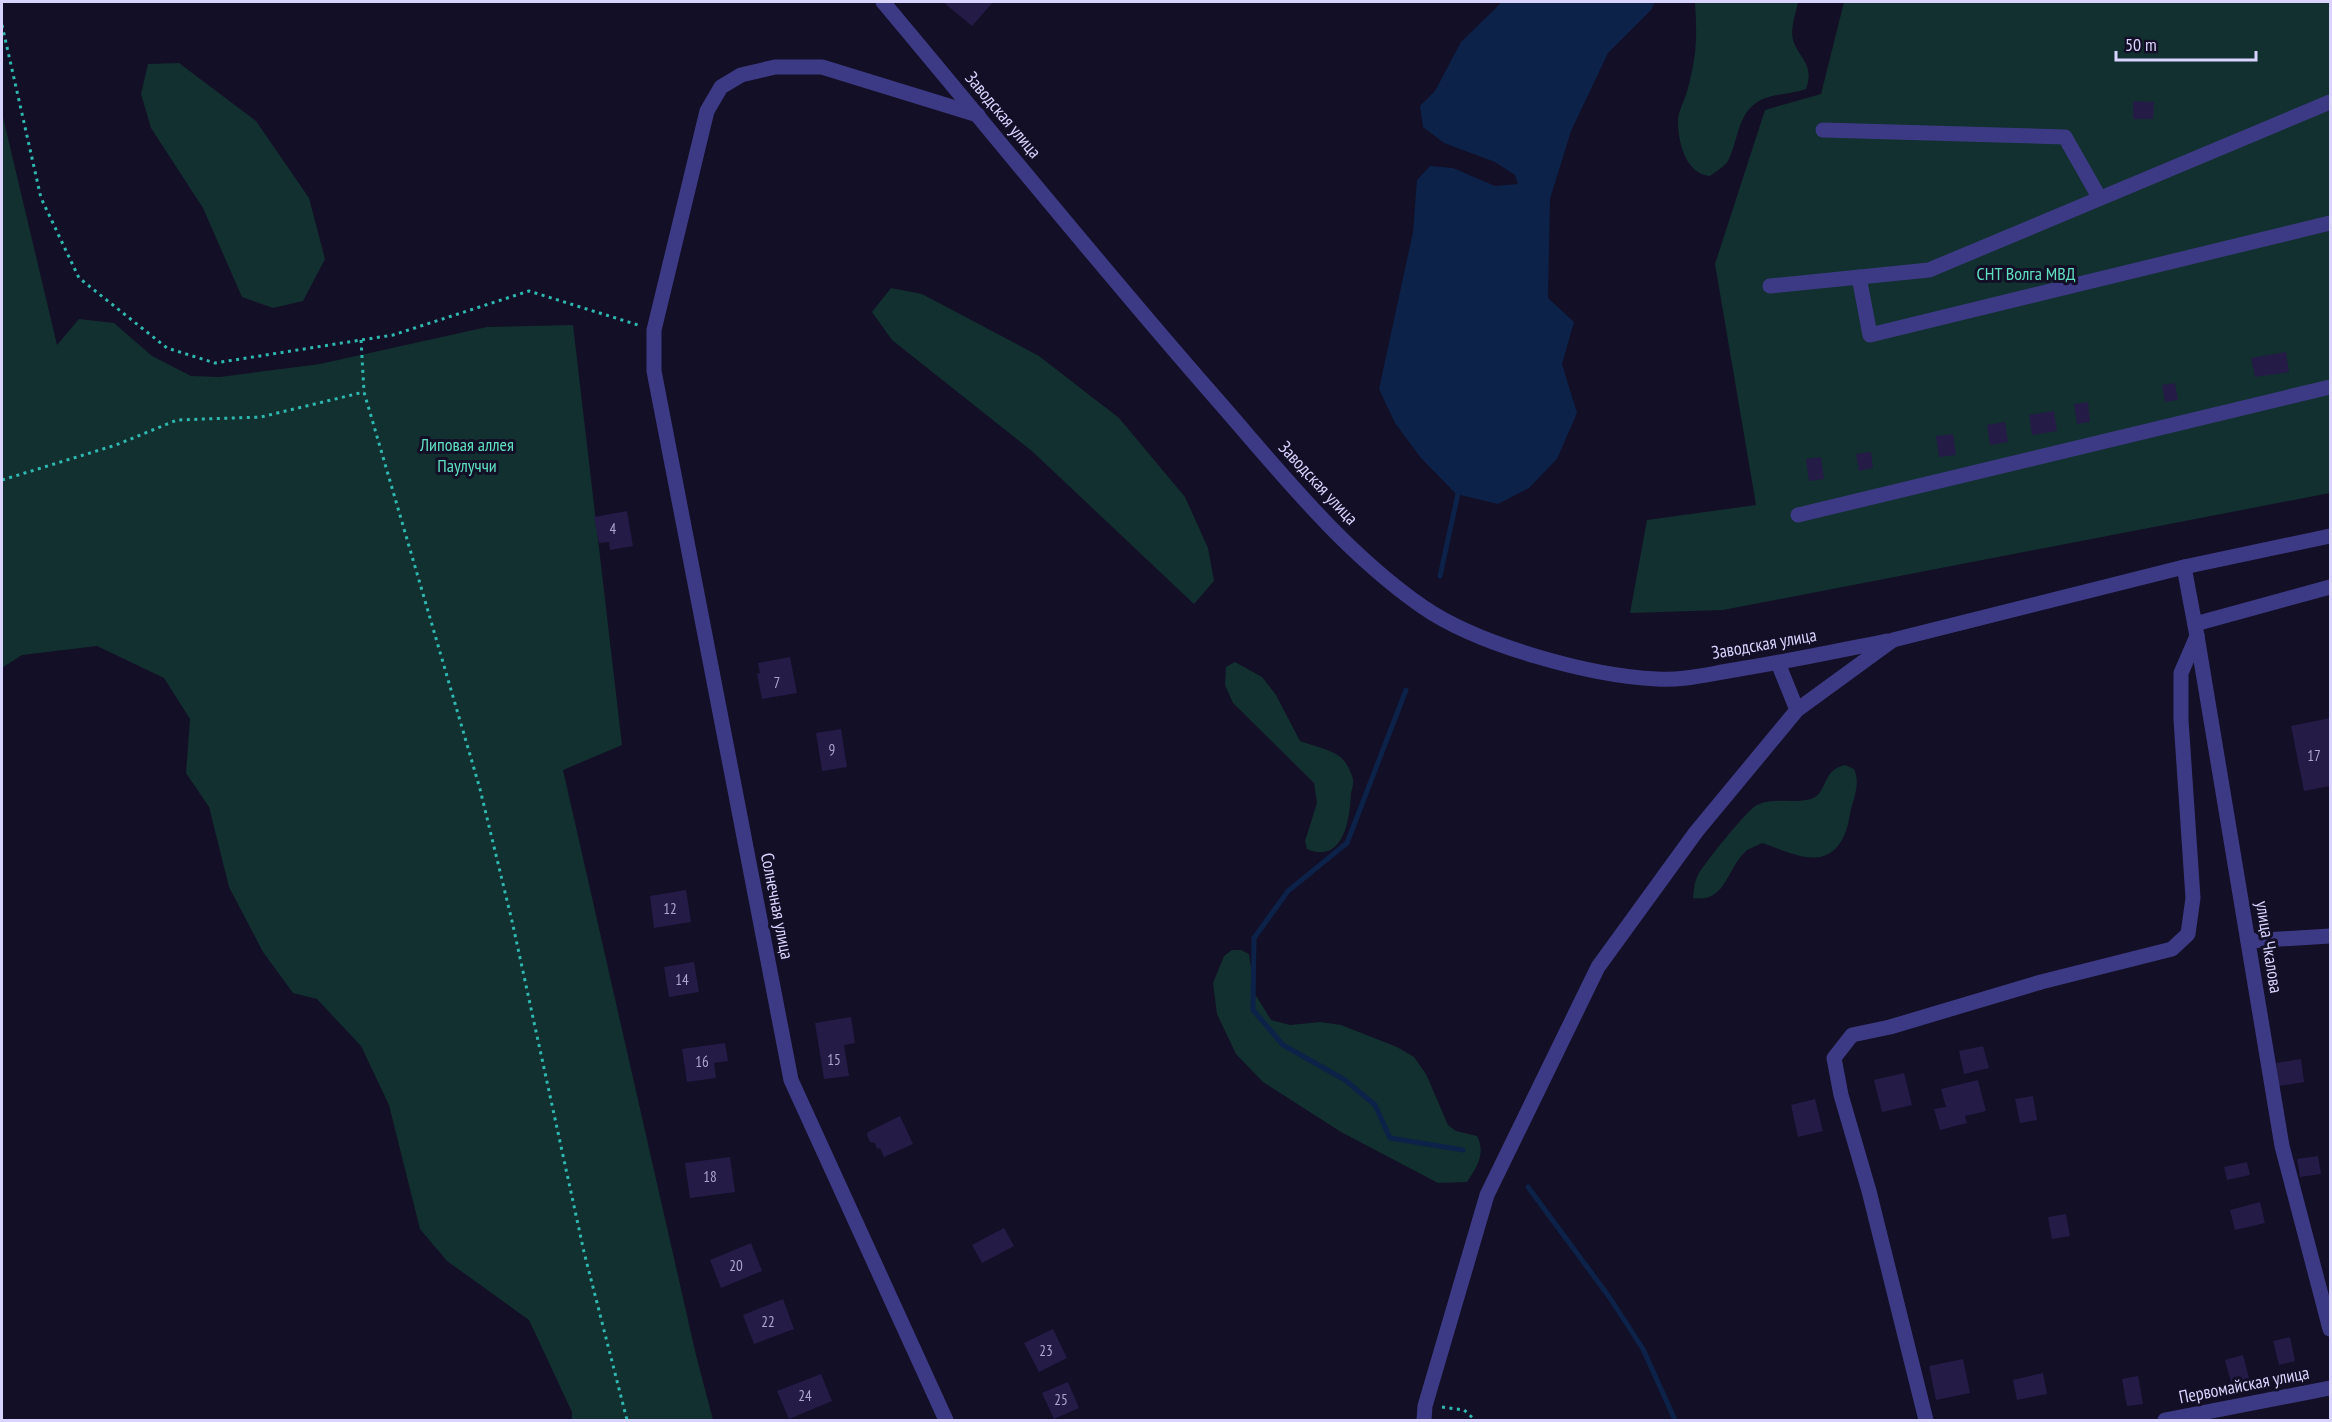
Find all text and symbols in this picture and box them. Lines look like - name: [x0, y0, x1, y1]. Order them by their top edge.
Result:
- scale bar: [2116, 24, 2256, 62]
- text: 50 m: [2125, 33, 2157, 56]
- street label: Заводская улица: [960, 67, 1046, 163]
- park label: СНТ Волга МВД: [1977, 262, 2076, 285]
- park label: Липовая аллея Паулуччи: [419, 433, 514, 477]
- street label: Заводская улица: [1274, 436, 1363, 529]
- house number: 4: [610, 519, 617, 538]
- street label: Заводская улица: [1710, 623, 1818, 664]
- house number: 7: [774, 673, 780, 692]
- house number: 9: [829, 740, 835, 759]
- house number: 17: [2307, 746, 2321, 765]
- street label: Солнечная улица: [756, 851, 799, 961]
- house number: 12: [663, 899, 677, 918]
- street label: улица Чкалова: [2251, 899, 2288, 995]
- house number: 14: [675, 970, 689, 989]
- house number: 15: [827, 1050, 841, 1069]
- house number: 16: [695, 1052, 709, 1071]
- house number: 18: [703, 1167, 717, 1186]
- house number: 20: [729, 1256, 743, 1275]
- house number: 22: [761, 1312, 775, 1331]
- house number: 23: [1039, 1341, 1053, 1360]
- street label: Первомайская улица: [2177, 1361, 2311, 1408]
- house number: 24: [798, 1386, 812, 1405]
- house number: 25: [1054, 1390, 1068, 1409]

